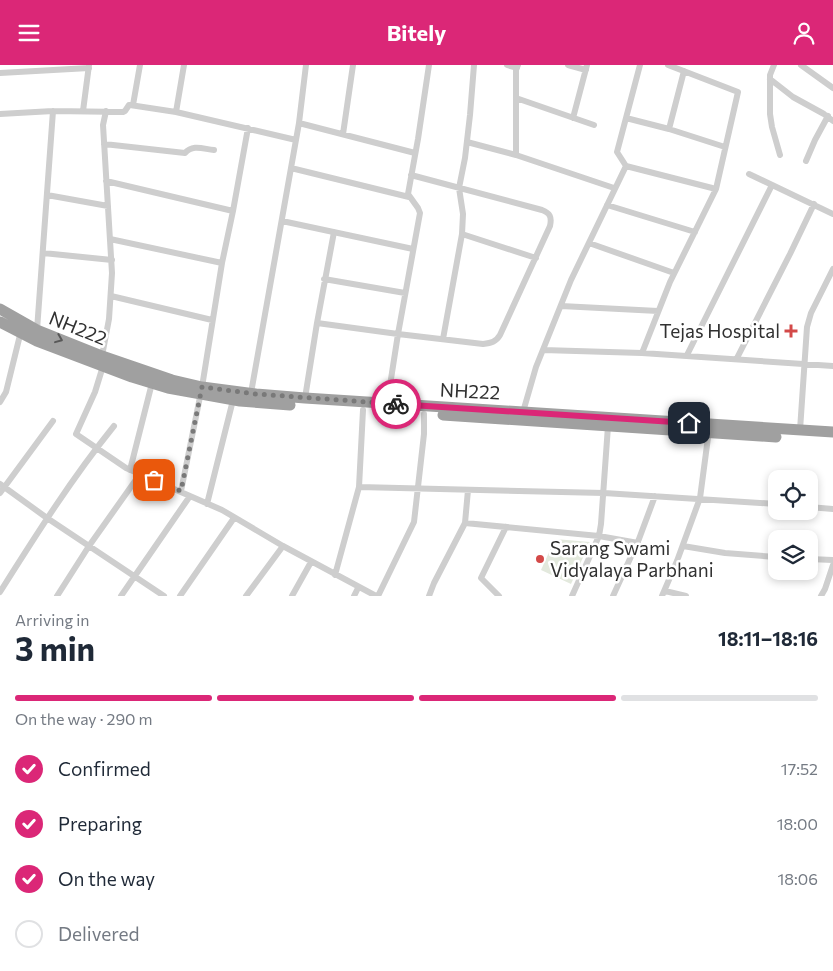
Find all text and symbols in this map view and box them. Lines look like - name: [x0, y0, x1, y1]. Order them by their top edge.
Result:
- icon: menu: [15, 19, 43, 47]
- text: Bitely: [387, 19, 446, 46]
- icon: person: [790, 19, 818, 47]
- street label: NH222: [46, 306, 110, 349]
- place label: Tejas Hospital: [659, 319, 780, 342]
- marker: Tejas Hospital: [784, 324, 798, 338]
- one-way arrow: [54, 333, 63, 343]
- street label: NH222: [439, 377, 501, 404]
- courier: [371, 379, 421, 429]
- icon: bike: [382, 390, 410, 418]
- pin: [668, 402, 710, 444]
- icon: home: [675, 409, 703, 437]
- pin: [133, 459, 175, 501]
- icon: bag: [140, 466, 168, 494]
- map controls: [768, 470, 818, 580]
- button: locate: [768, 470, 818, 520]
- button: layers: [768, 530, 818, 580]
- place label: Sarang Swami Vidyalaya Parbhani: [550, 536, 714, 581]
- marker: Sarang Swami Vidyalaya Parbhani: [534, 553, 546, 565]
- text: Arriving in: [15, 610, 89, 629]
- text: 18:11–18:16: [718, 627, 818, 650]
- text: 3 min: [15, 628, 95, 668]
- text: On the way · 290 m: [15, 709, 153, 728]
- icon: check: [15, 755, 43, 783]
- text: Confirmed: [58, 757, 151, 780]
- text: 17:52: [781, 759, 818, 778]
- icon: check: [15, 810, 43, 838]
- text: Preparing: [58, 812, 142, 835]
- text: 18:00: [777, 814, 818, 833]
- icon: check: [15, 865, 43, 893]
- text: On the way: [58, 867, 155, 890]
- text: 18:06: [778, 869, 818, 888]
- text: Delivered: [58, 922, 139, 945]

